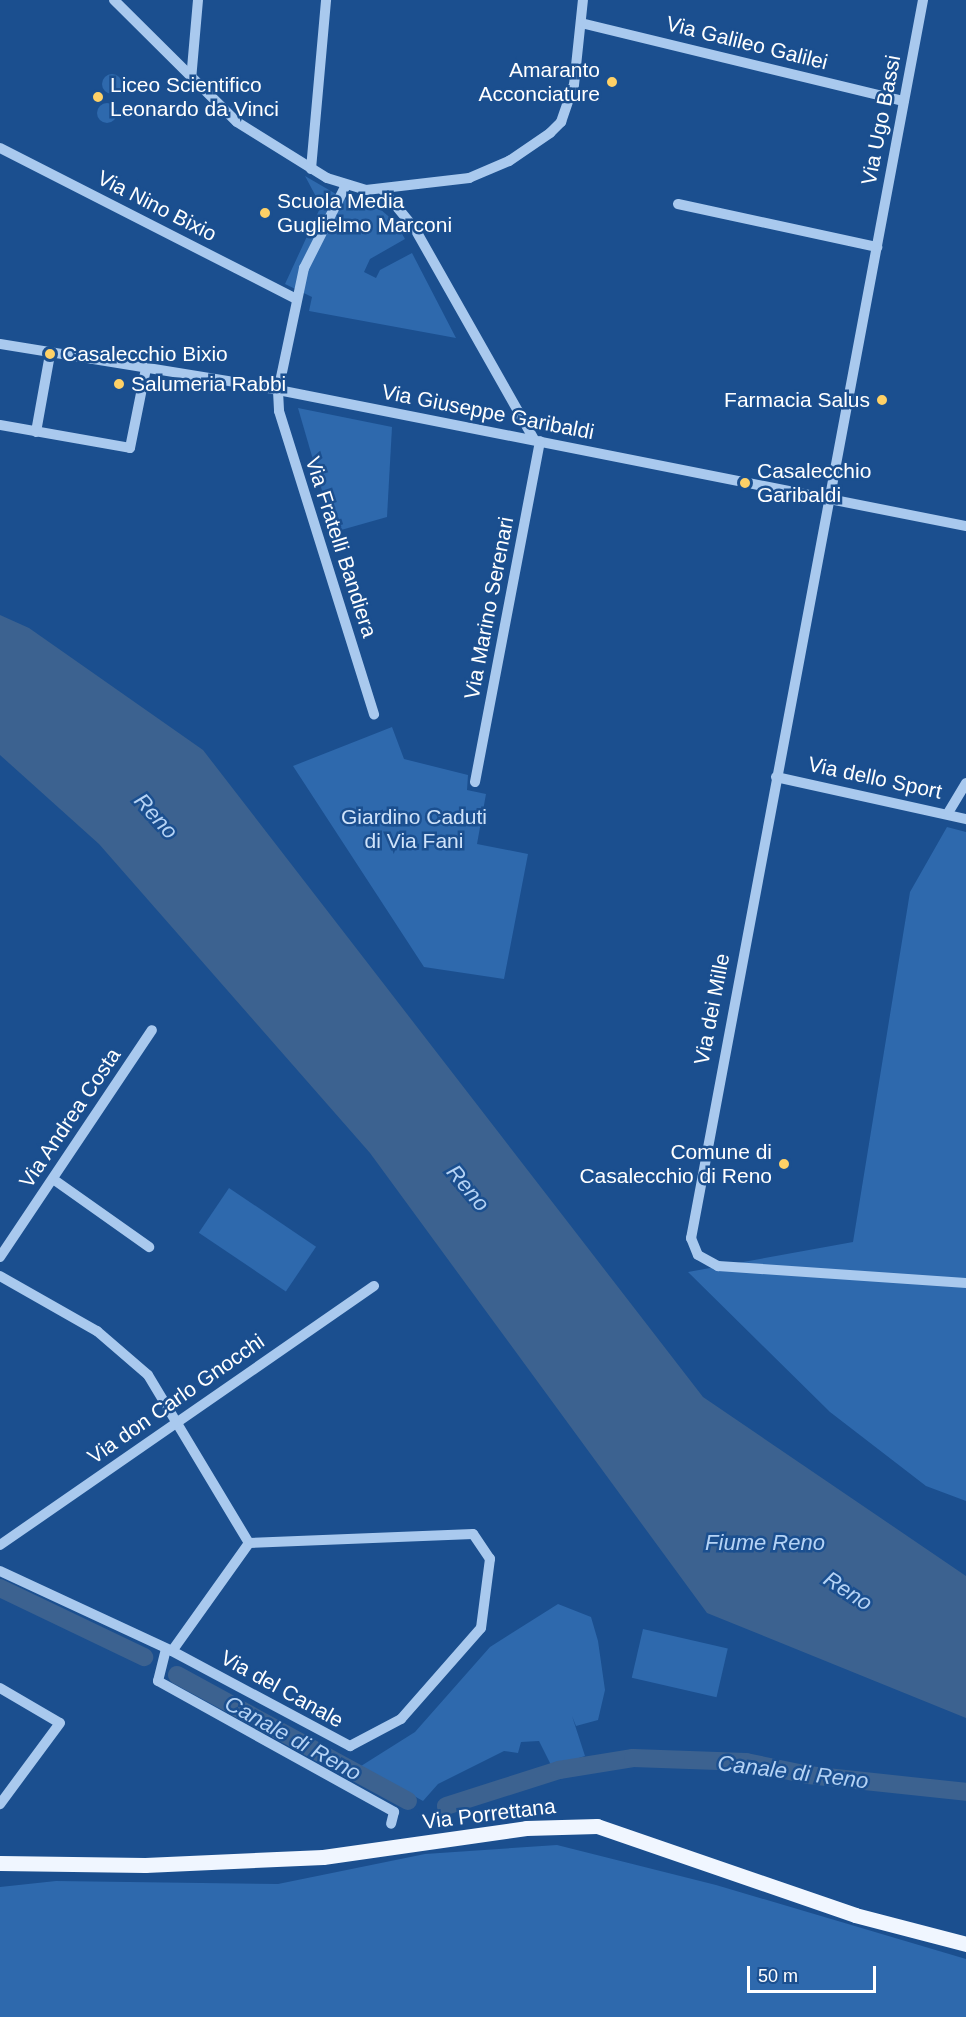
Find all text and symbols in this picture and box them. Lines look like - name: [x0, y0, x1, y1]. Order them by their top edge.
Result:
- street label: Via Galileo Galilei: [664, 11, 830, 75]
- street label: Via Ugo Bassi: [856, 53, 906, 187]
- place label: Amaranto Acconciature: [479, 57, 600, 107]
- place label: Liceo Scientifico Leonardo da Vinci: [110, 72, 279, 122]
- marker: Amaranto Acconciature: [605, 75, 619, 89]
- marker: Liceo Scientifico Leonardo da Vinci: [91, 90, 105, 104]
- street label: Via Nino Bixio: [93, 165, 221, 247]
- place label: Scuola Media Guglielmo Marconi: [277, 188, 452, 238]
- marker: Scuola Media Guglielmo Marconi: [258, 206, 272, 220]
- place label: Casalecchio Bixio: [62, 341, 228, 367]
- marker: Casalecchio Bixio: [43, 347, 57, 361]
- place label: Salumeria Rabbi: [131, 371, 286, 397]
- marker: Salumeria Rabbi: [112, 377, 126, 391]
- street label: Via Giuseppe Garibaldi: [380, 379, 596, 445]
- place label: Farmacia Salus: [724, 387, 870, 413]
- marker: Farmacia Salus: [875, 393, 889, 407]
- street label: Via Fratelli Bandiera: [300, 453, 382, 641]
- place label: Casalecchio Garibaldi: [757, 458, 871, 508]
- marker: Casalecchio Garibaldi: [738, 476, 752, 490]
- street label: Via Marino Serenari: [459, 515, 519, 701]
- street label: Via dello Sport: [806, 752, 944, 804]
- water label: Reno: [129, 788, 183, 844]
- park label: Giardino Caduti di Via Fani: [341, 804, 487, 854]
- street label: Via dei Mille: [689, 951, 735, 1067]
- street label: Via Andrea Costa: [14, 1043, 126, 1193]
- place label: Comune di Casalecchio di Reno: [579, 1139, 772, 1189]
- marker: Comune di Casalecchio di Reno: [777, 1157, 791, 1171]
- water label: Reno: [441, 1159, 495, 1217]
- street label: Via don Carlo Gnocchi: [83, 1329, 269, 1469]
- water label: Fiume Reno: [705, 1530, 825, 1556]
- water label: Reno: [819, 1566, 877, 1616]
- street label: Via del Canale: [216, 1645, 348, 1733]
- water label: Canale di Reno: [220, 1690, 366, 1786]
- water label: Canale di Reno: [716, 1750, 870, 1794]
- street label: Via Porrettana: [421, 1793, 557, 1835]
- scale bar: [750, 1954, 879, 1992]
- text: 50 m: [758, 1966, 798, 1986]

